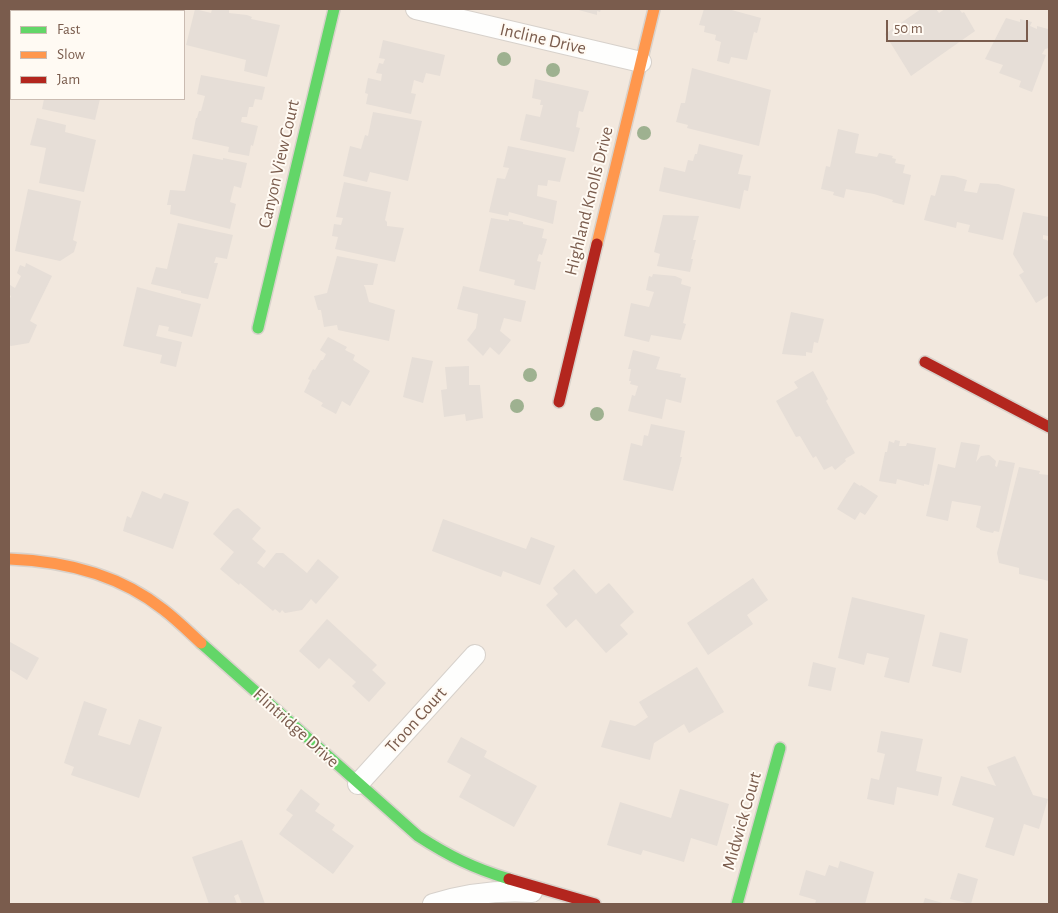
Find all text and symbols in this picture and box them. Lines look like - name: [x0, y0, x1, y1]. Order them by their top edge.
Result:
- legend: [10, 10, 185, 100]
- scale bar: [888, 10, 1030, 42]
- street label: Incline Drive: [498, 19, 588, 59]
- text: 50 m: [894, 21, 923, 36]
- text: Fast: [57, 22, 80, 37]
- text: Slow: [57, 47, 85, 62]
- text: Jam: [57, 72, 80, 87]
- street label: Canyon View Court: [254, 98, 304, 230]
- street label: Highland Knolls Drive: [560, 124, 618, 278]
- street label: Troon Court: [381, 682, 451, 758]
- street label: Flintridge Drive: [248, 684, 344, 772]
- street label: Midwick Court: [718, 770, 766, 872]

